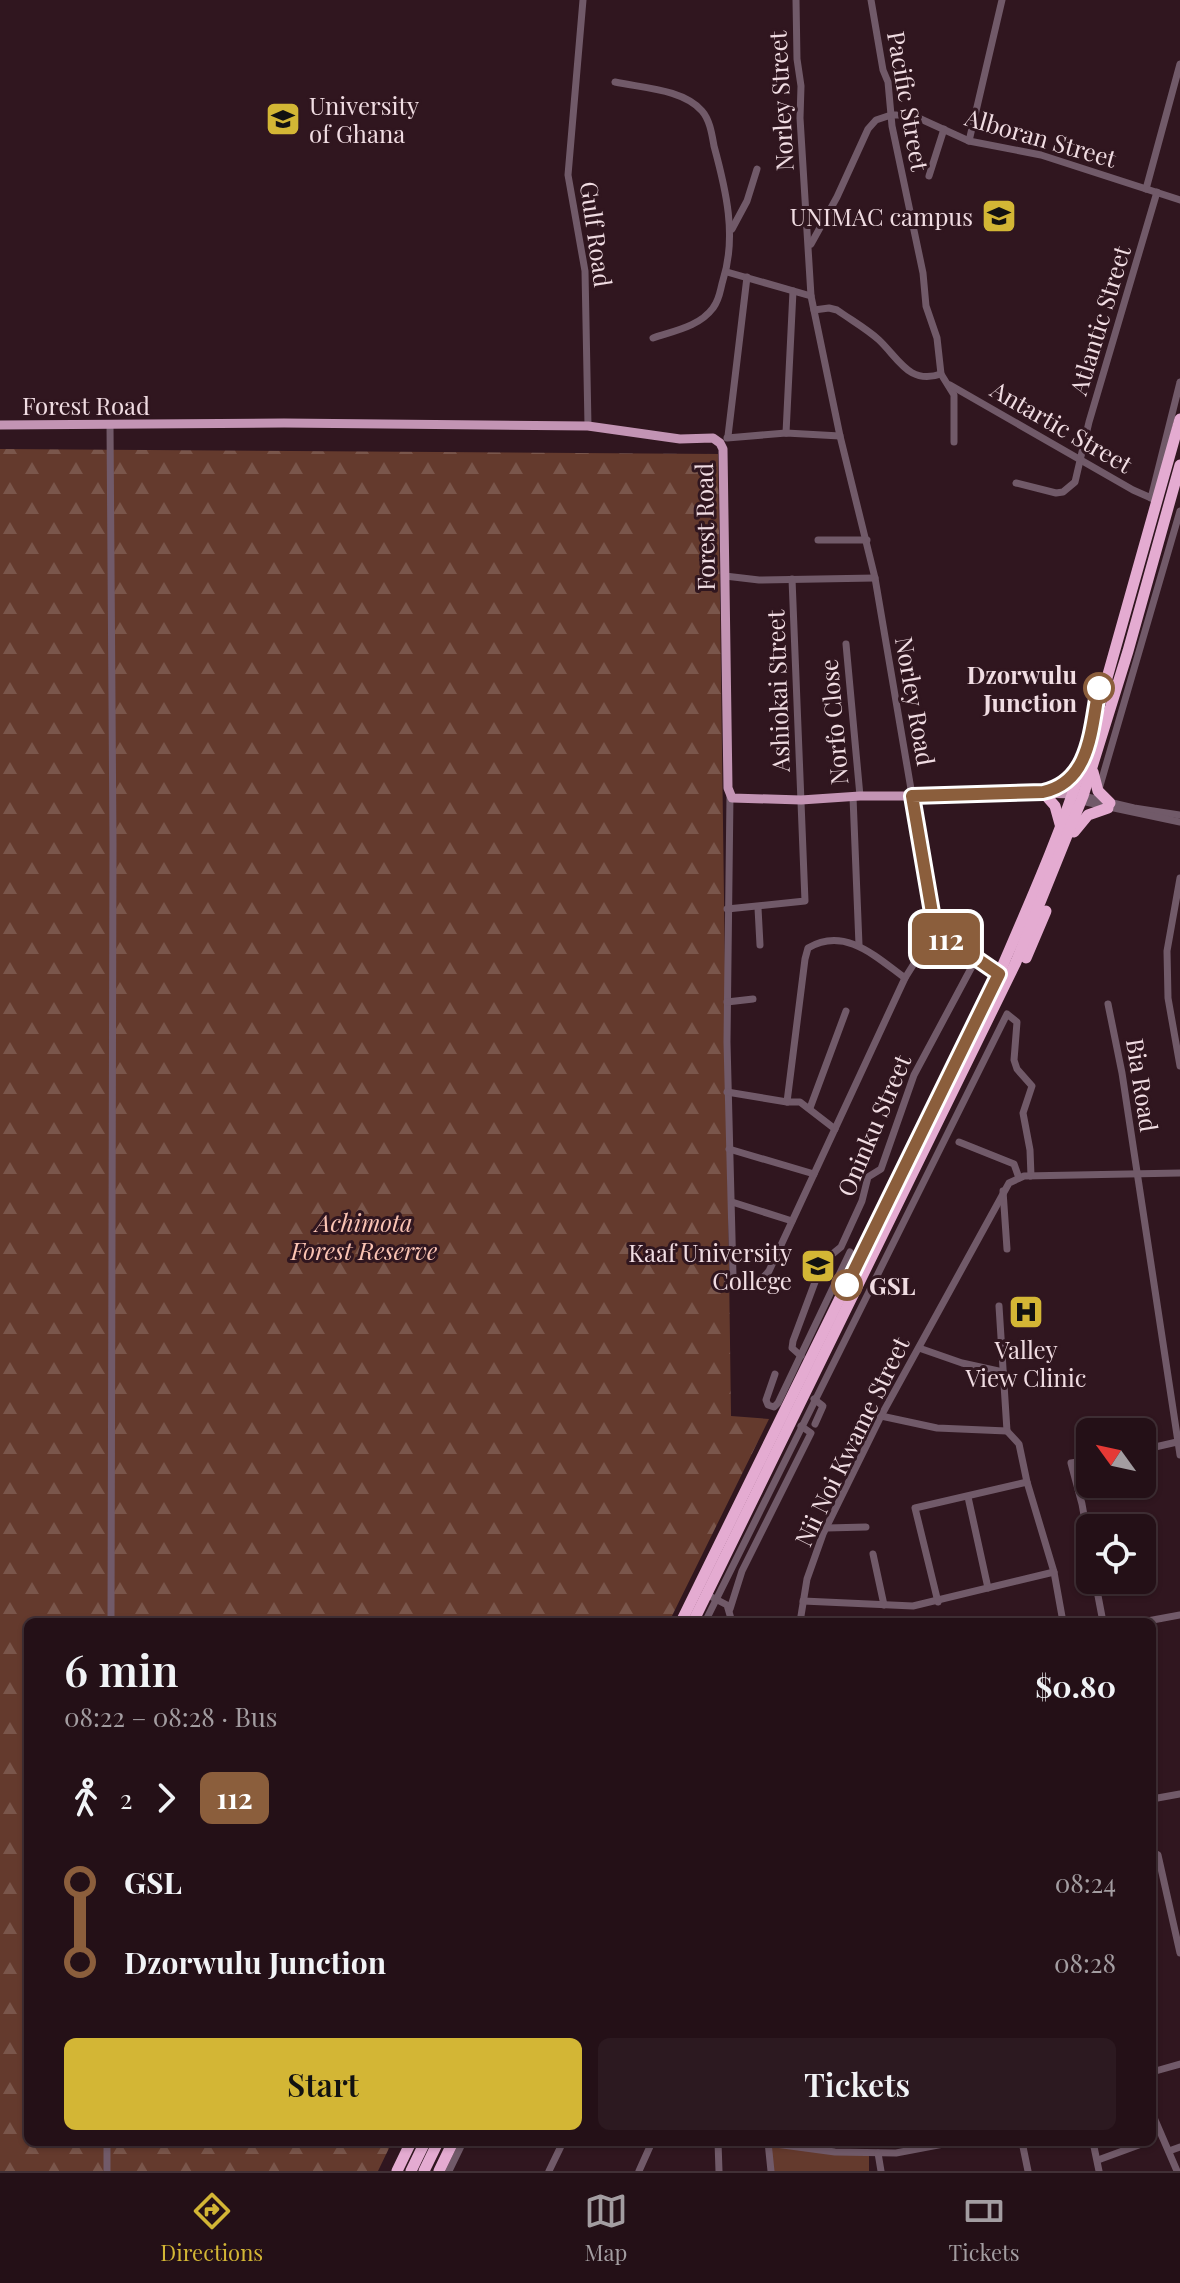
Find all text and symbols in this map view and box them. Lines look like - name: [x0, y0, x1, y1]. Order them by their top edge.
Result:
- street label: Pacific Street: [881, 29, 937, 174]
- street label: Norley Street: [760, 30, 800, 172]
- place label: University of Ghana: [309, 89, 419, 149]
- school or university icon: University of Ghana: [264, 100, 302, 138]
- street label: Alboran Street: [961, 100, 1121, 174]
- street label: Gulf Road: [574, 179, 620, 289]
- school or university icon: UNIMAC campus: [980, 197, 1018, 235]
- place label: UNIMAC campus: [790, 200, 973, 232]
- street label: Atlantic Street: [1061, 241, 1137, 399]
- street label: Antartic Street: [985, 372, 1139, 480]
- street label: Forest Road: [22, 389, 150, 421]
- street label: Forest Road: [687, 463, 721, 591]
- street label: Ashiokai Street: [758, 609, 796, 774]
- street label: Norley Road: [889, 634, 943, 768]
- street label: Norfo Close: [812, 658, 854, 786]
- place label: Dzorwulu Junction: [967, 658, 1077, 718]
- marker: Dzorwulu Junction: [1084, 673, 1114, 703]
- line badge: 112: [900, 913, 992, 965]
- text: 112: [928, 920, 964, 957]
- street label: Bia Road: [1120, 1036, 1166, 1134]
- street label: Oninku Street: [829, 1049, 917, 1201]
- park label: Achimota Forest Reserve: [290, 1206, 437, 1266]
- place label: Kaaf University College: [628, 1236, 792, 1296]
- school or university icon: Kaaf University College: [799, 1247, 837, 1285]
- place label: GSL: [869, 1269, 916, 1301]
- marker: GSL: [832, 1270, 862, 1300]
- hospital icon: Valley View Clinic: [1007, 1293, 1045, 1331]
- street label: Nii Noi Kwame Street: [786, 1331, 916, 1551]
- place label: Valley View Clinic: [965, 1333, 1086, 1393]
- north arrow: [1076, 1418, 1156, 1498]
- map controls: [1076, 1418, 1156, 1594]
- button: locate: [1076, 1514, 1156, 1594]
- text: 6 min: [64, 1639, 178, 1698]
- text: $0.80: [1035, 1666, 1116, 1706]
- text: 08:22 – 08:28 · Bus: [64, 1699, 278, 1734]
- icon: walk: [64, 1776, 108, 1820]
- icon: forward: [144, 1776, 188, 1820]
- text: 112: [216, 1779, 253, 1816]
- text: 2: [120, 1781, 132, 1816]
- text: GSL: [124, 1862, 182, 1902]
- text: 08:24: [1055, 1865, 1116, 1900]
- text: Dzorwulu Junction: [124, 1942, 386, 1982]
- text: 08:28: [1054, 1945, 1116, 1980]
- button: Start: [64, 2038, 582, 2130]
- button: Tickets: [598, 2038, 1116, 2130]
- tab: Directions: [160, 2189, 263, 2267]
- tab: Map: [584, 2189, 628, 2267]
- tab: Tickets: [949, 2189, 1020, 2267]

